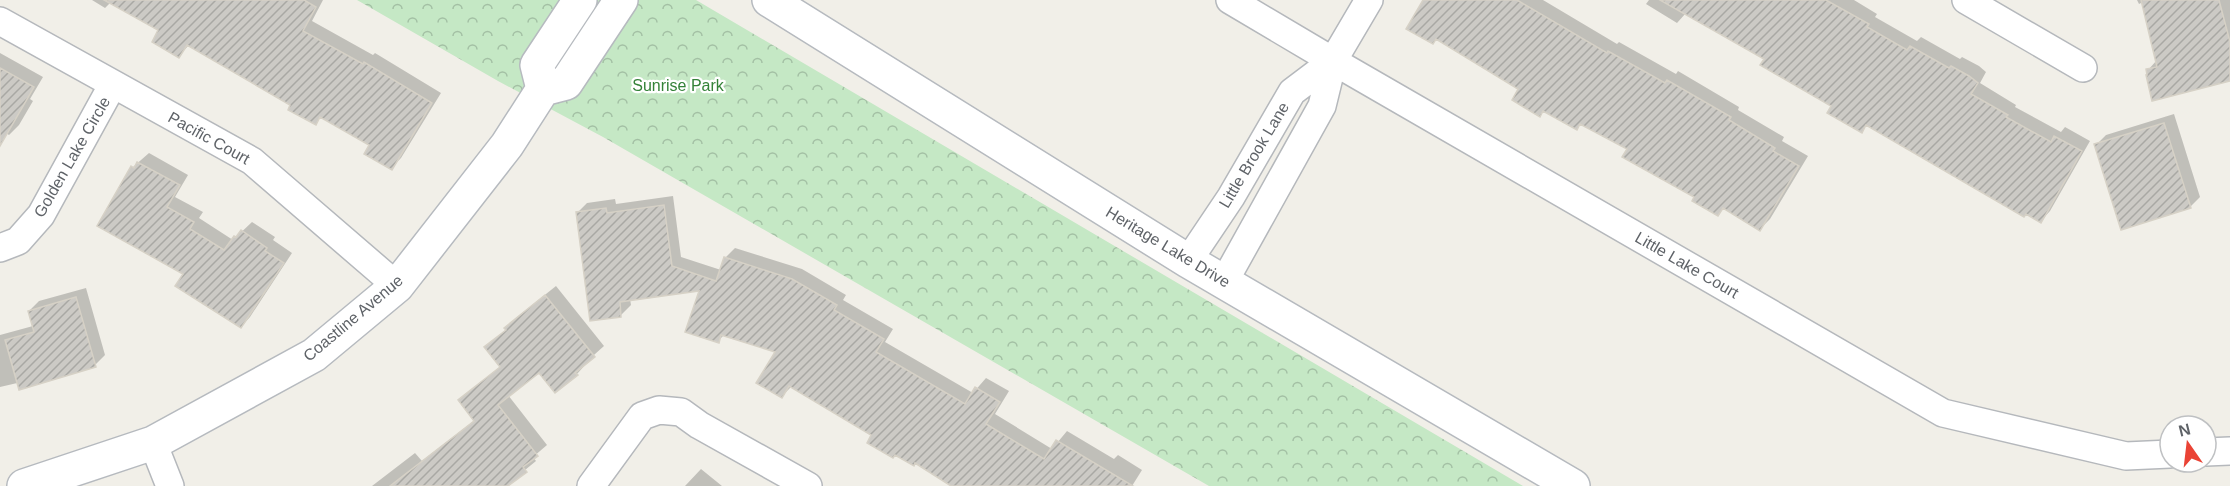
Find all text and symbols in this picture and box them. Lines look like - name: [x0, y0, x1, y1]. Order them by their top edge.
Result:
- park label: Sunrise Park: [632, 77, 725, 94]
- street label: Golden Lake Circle: [31, 94, 113, 220]
- street label: Little Brook Lane: [1216, 99, 1292, 211]
- street label: Pacific Court: [165, 109, 253, 168]
- street label: Heritage Lake Drive: [1103, 203, 1233, 291]
- street label: Little Lake Court: [1632, 229, 1742, 302]
- street label: Coastline Avenue: [300, 271, 406, 364]
- north arrow: [2158, 414, 2218, 474]
- text: N: [2177, 420, 2192, 440]

